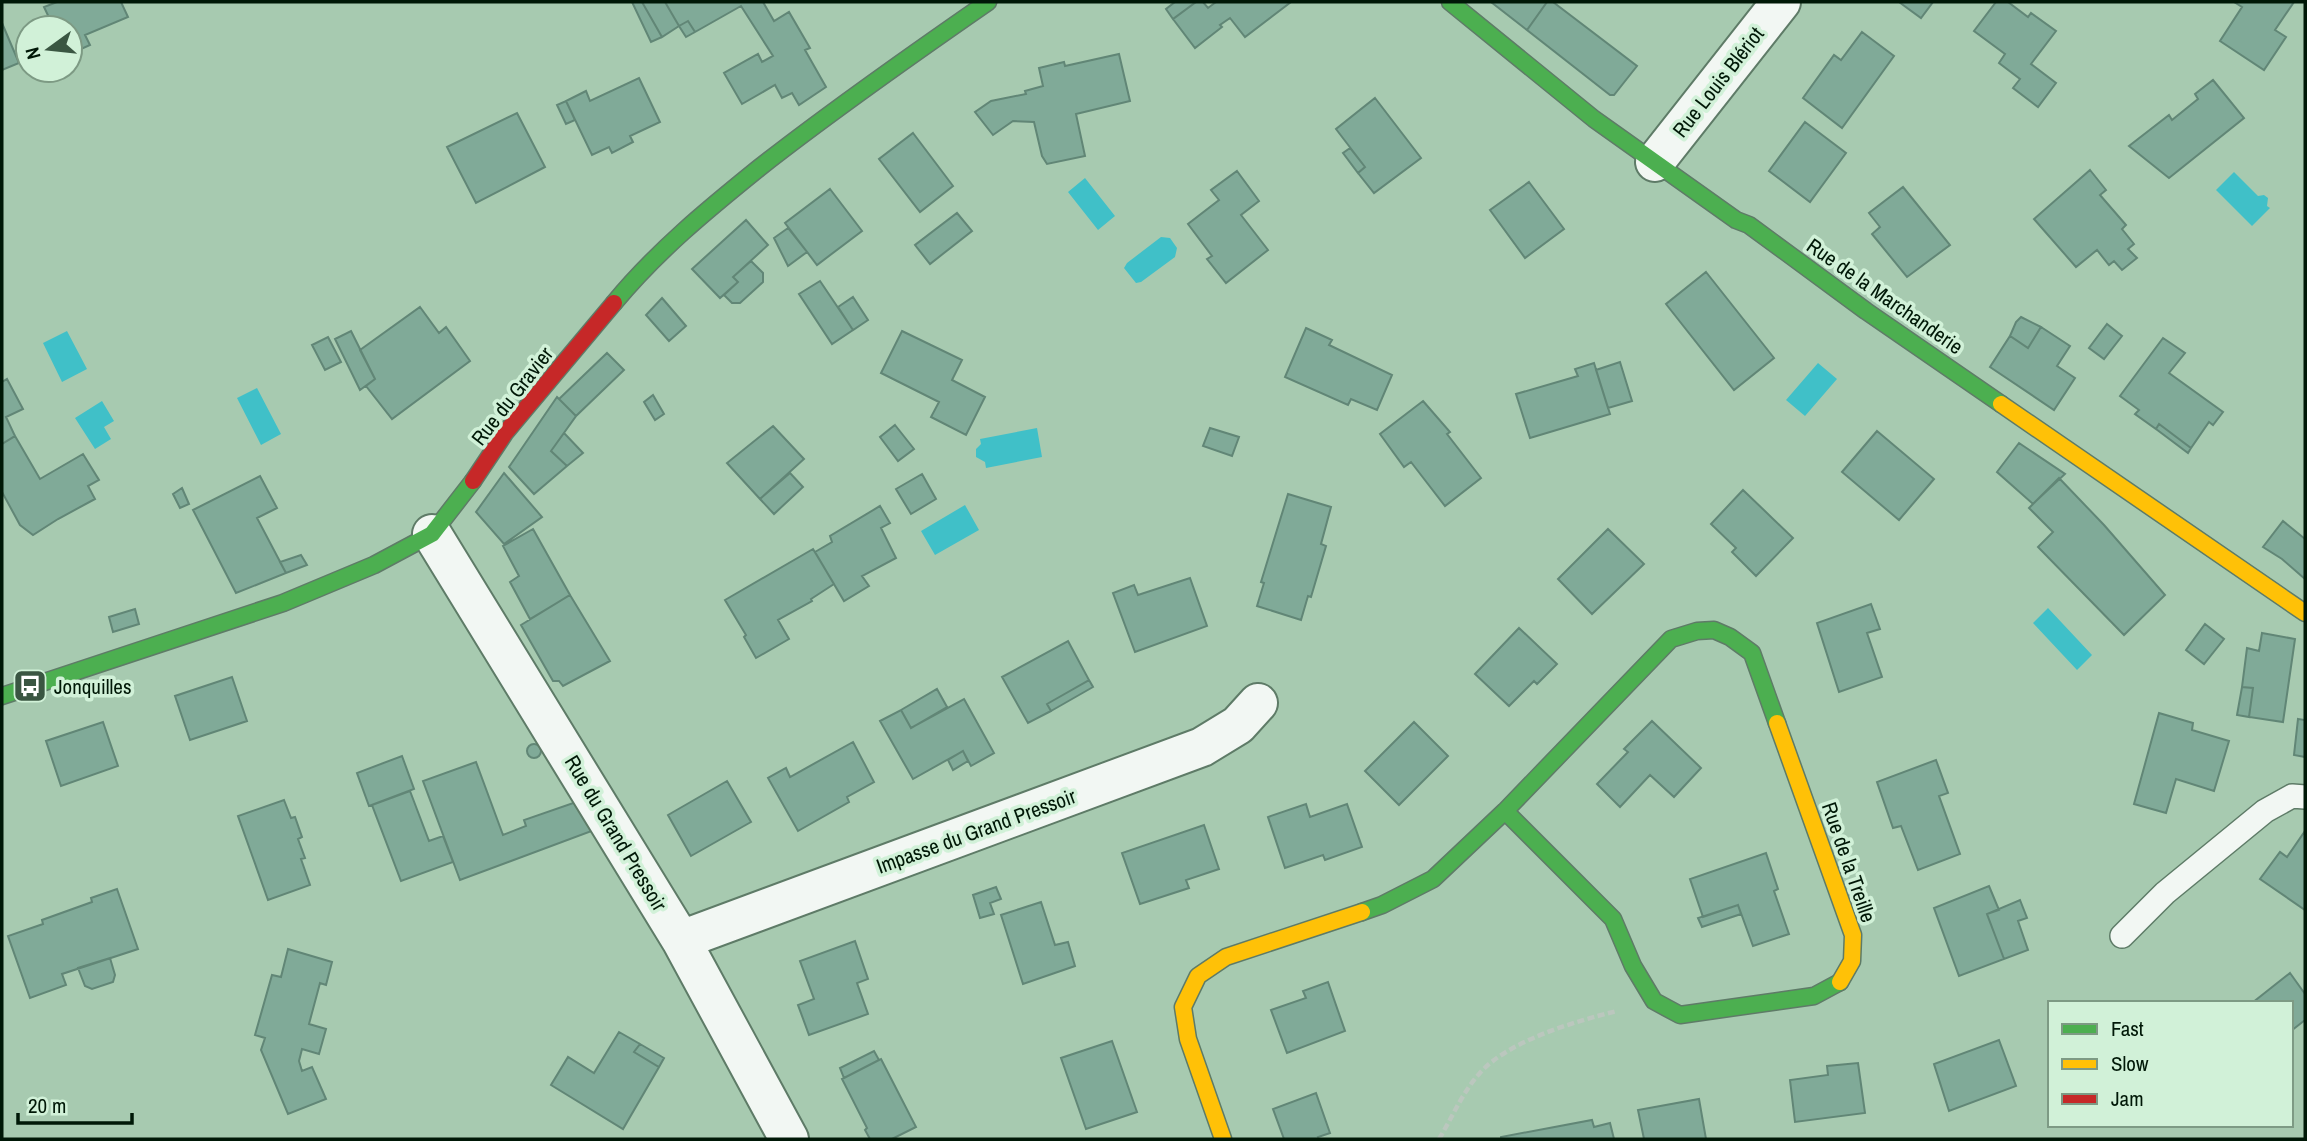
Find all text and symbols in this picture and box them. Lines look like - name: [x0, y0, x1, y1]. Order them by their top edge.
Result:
- north arrow: [14, 14, 84, 84]
- street label: Rue Louis Blériot: [1666, 20, 1771, 143]
- text: N: [19, 45, 47, 62]
- street label: Rue de la Marchanderie: [1801, 231, 1969, 361]
- street label: Rue du Gravier: [464, 340, 560, 451]
- bus stop icon: Jonquilles: [11, 667, 49, 705]
- place label: Jonquilles: [54, 672, 132, 701]
- street label: Rue du Grand Pressoir: [558, 750, 674, 917]
- street label: Impasse du Grand Pressoir: [872, 781, 1080, 881]
- street label: Rue de la Treille: [1815, 798, 1883, 926]
- legend: [2048, 1001, 2293, 1127]
- text: Fast: [2111, 1014, 2144, 1043]
- text: Slow: [2111, 1049, 2149, 1078]
- scale bar: [18, 1082, 131, 1126]
- text: Jam: [2111, 1084, 2144, 1113]
- text: 20 m: [28, 1091, 66, 1120]

